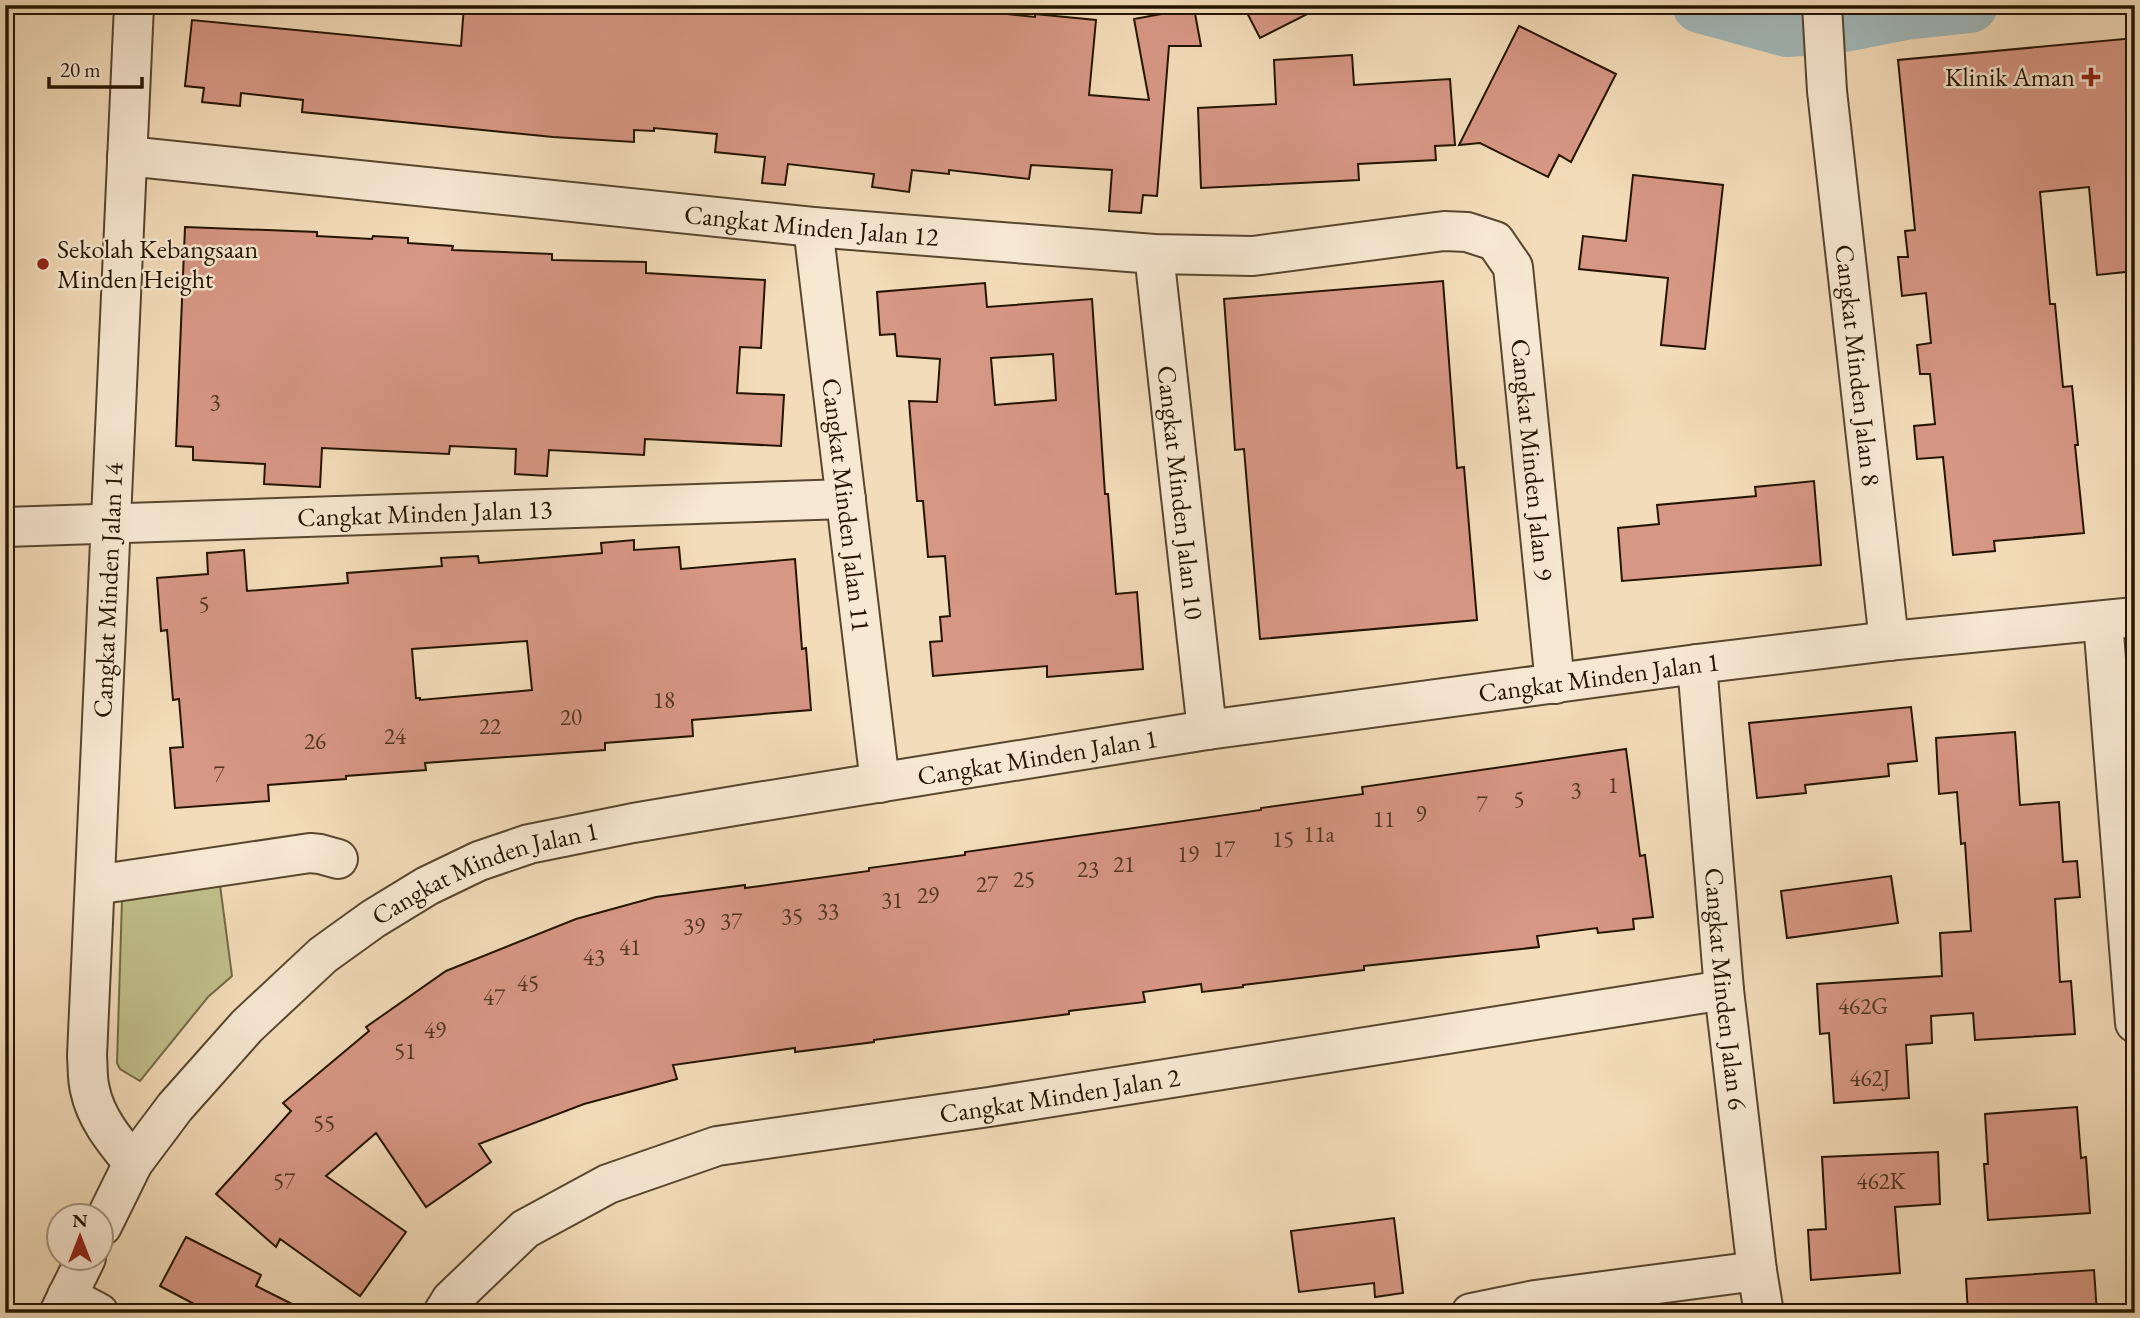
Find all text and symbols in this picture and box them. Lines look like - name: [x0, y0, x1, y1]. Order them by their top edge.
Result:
- scale bar: [49, 46, 142, 90]
- text: 20 m: [60, 56, 101, 83]
- place label: Klinik Aman: [1945, 60, 2075, 94]
- marker: Klinik Aman: [2081, 67, 2101, 87]
- street label: Cangkat Minden Jalan 12: [683, 197, 940, 254]
- place label: Sekolah Kebangsaan Minden Height: [57, 232, 258, 296]
- street label: Cangkat Minden Jalan 8: [1827, 243, 1888, 488]
- marker: Sekolah Kebangsaan Minden Height: [35, 256, 51, 272]
- street label: Cangkat Minden Jalan 9: [1503, 337, 1562, 583]
- street label: Cangkat Minden Jalan 10: [1150, 364, 1212, 621]
- street label: Cangkat Minden Jalan 11: [814, 376, 879, 634]
- house number: 3: [209, 387, 221, 417]
- street label: Cangkat Minden Jalan 14: [85, 461, 131, 719]
- street label: Cangkat Minden Jalan 13: [297, 492, 553, 534]
- house number: 5: [198, 589, 210, 619]
- street label: Cangkat Minden Jalan 1: [1476, 644, 1721, 710]
- house number: 18: [653, 685, 675, 715]
- house number: 20: [560, 702, 582, 732]
- house number: 22: [479, 711, 501, 741]
- house number: 24: [384, 721, 407, 751]
- street label: Cangkat Minden Jalan 1: [915, 721, 1160, 793]
- house number: 26: [304, 726, 326, 756]
- house number: 7: [213, 759, 225, 789]
- house number: 1: [1607, 770, 1619, 800]
- house number: 3: [1570, 775, 1582, 805]
- house number: 5: [1513, 784, 1525, 814]
- house number: 7: [1476, 789, 1488, 819]
- house number: 9: [1415, 799, 1427, 829]
- house number: 11: [1373, 804, 1395, 834]
- street label: Cangkat Minden Jalan 1: [365, 813, 601, 933]
- house number: 11a: [1303, 819, 1335, 849]
- house number: 15: [1272, 824, 1294, 854]
- house number: 17: [1213, 834, 1236, 864]
- house number: 19: [1177, 839, 1199, 869]
- house number: 21: [1113, 849, 1135, 879]
- house number: 23: [1077, 854, 1099, 884]
- house number: 25: [1013, 864, 1035, 894]
- street label: Cangkat Minden Jalan 6: [1697, 866, 1755, 1111]
- house number: 27: [976, 869, 999, 899]
- house number: 29: [917, 880, 939, 910]
- house number: 31: [881, 885, 903, 915]
- house number: 33: [817, 896, 839, 926]
- house number: 35: [781, 901, 803, 931]
- house number: 37: [720, 906, 743, 936]
- house number: 39: [683, 911, 705, 941]
- house number: 41: [619, 932, 641, 962]
- house number: 43: [583, 942, 605, 972]
- house number: 45: [517, 968, 539, 998]
- house number: 47: [483, 982, 506, 1012]
- house number: 462G: [1838, 991, 1888, 1021]
- house number: 49: [424, 1015, 446, 1045]
- house number: 51: [394, 1036, 416, 1066]
- street label: Cangkat Minden Jalan 2: [937, 1060, 1183, 1131]
- house number: 462J: [1850, 1063, 1890, 1093]
- house number: 55: [313, 1108, 335, 1138]
- house number: 57: [273, 1166, 296, 1196]
- house number: 462K: [1857, 1166, 1906, 1196]
- north arrow: [46, 1202, 116, 1272]
- text: N: [72, 1208, 88, 1233]

